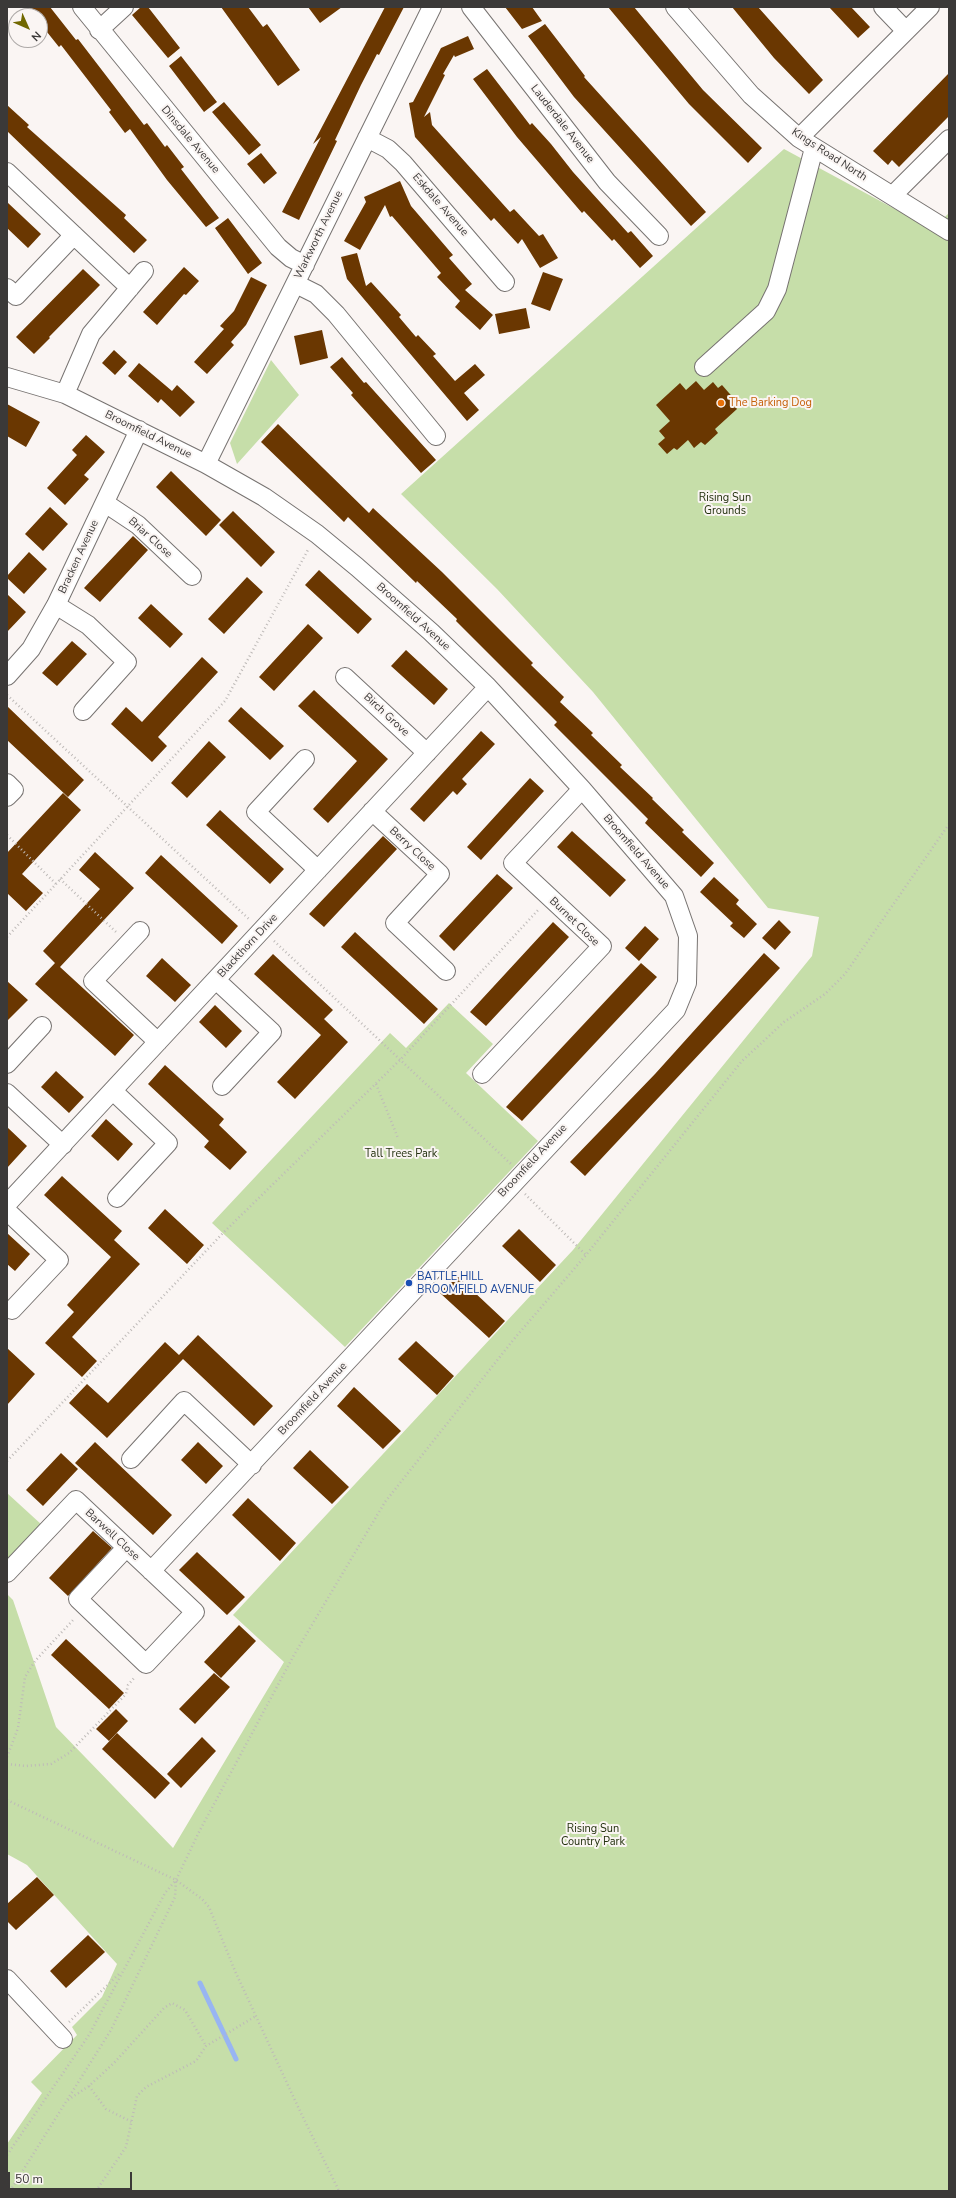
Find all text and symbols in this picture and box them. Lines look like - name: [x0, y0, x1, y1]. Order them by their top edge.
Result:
- north arrow: [8, 8, 48, 48]
- text: N: [28, 28, 44, 44]
- street label: Lauderdale Avenue: [527, 82, 597, 166]
- street label: Dinsdale Avenue: [158, 104, 222, 176]
- street label: Kings Road North: [789, 126, 869, 184]
- street label: Eskdale Avenue: [409, 171, 471, 239]
- street label: Warkworth Avenue: [292, 189, 346, 281]
- place label: The Barking Dog: [729, 396, 812, 410]
- marker: The Barking Dog: [716, 398, 726, 408]
- street label: Broomfield Avenue: [102, 408, 194, 462]
- park label: Rising Sun Grounds: [699, 491, 751, 517]
- street label: Briar Close: [125, 515, 175, 561]
- street label: Bracken Avenue: [56, 518, 102, 596]
- street label: Broomfield Avenue: [373, 580, 453, 654]
- street label: Birch Grove: [361, 691, 411, 739]
- street label: Broomfield Avenue: [600, 812, 672, 892]
- street label: Berry Close: [386, 824, 438, 874]
- street label: Burnet Close: [546, 895, 602, 949]
- street label: Blackthorn Drive: [215, 911, 281, 981]
- street label: Broomfield Avenue: [496, 1122, 570, 1200]
- park label: Tall Trees Park: [365, 1147, 437, 1161]
- place label: BATTLE HILL BROOMFIELD AVENUE: [417, 1270, 534, 1296]
- marker: BATTLE HILL BROOMFIELD AVENUE: [404, 1278, 414, 1288]
- street label: Broomfield Avenue: [276, 1360, 350, 1438]
- street label: Barwell Close: [82, 1506, 142, 1564]
- park label: Rising Sun Country Park: [561, 1822, 625, 1848]
- scale bar: [10, 2164, 134, 2190]
- text: 50 m: [15, 2171, 43, 2187]

